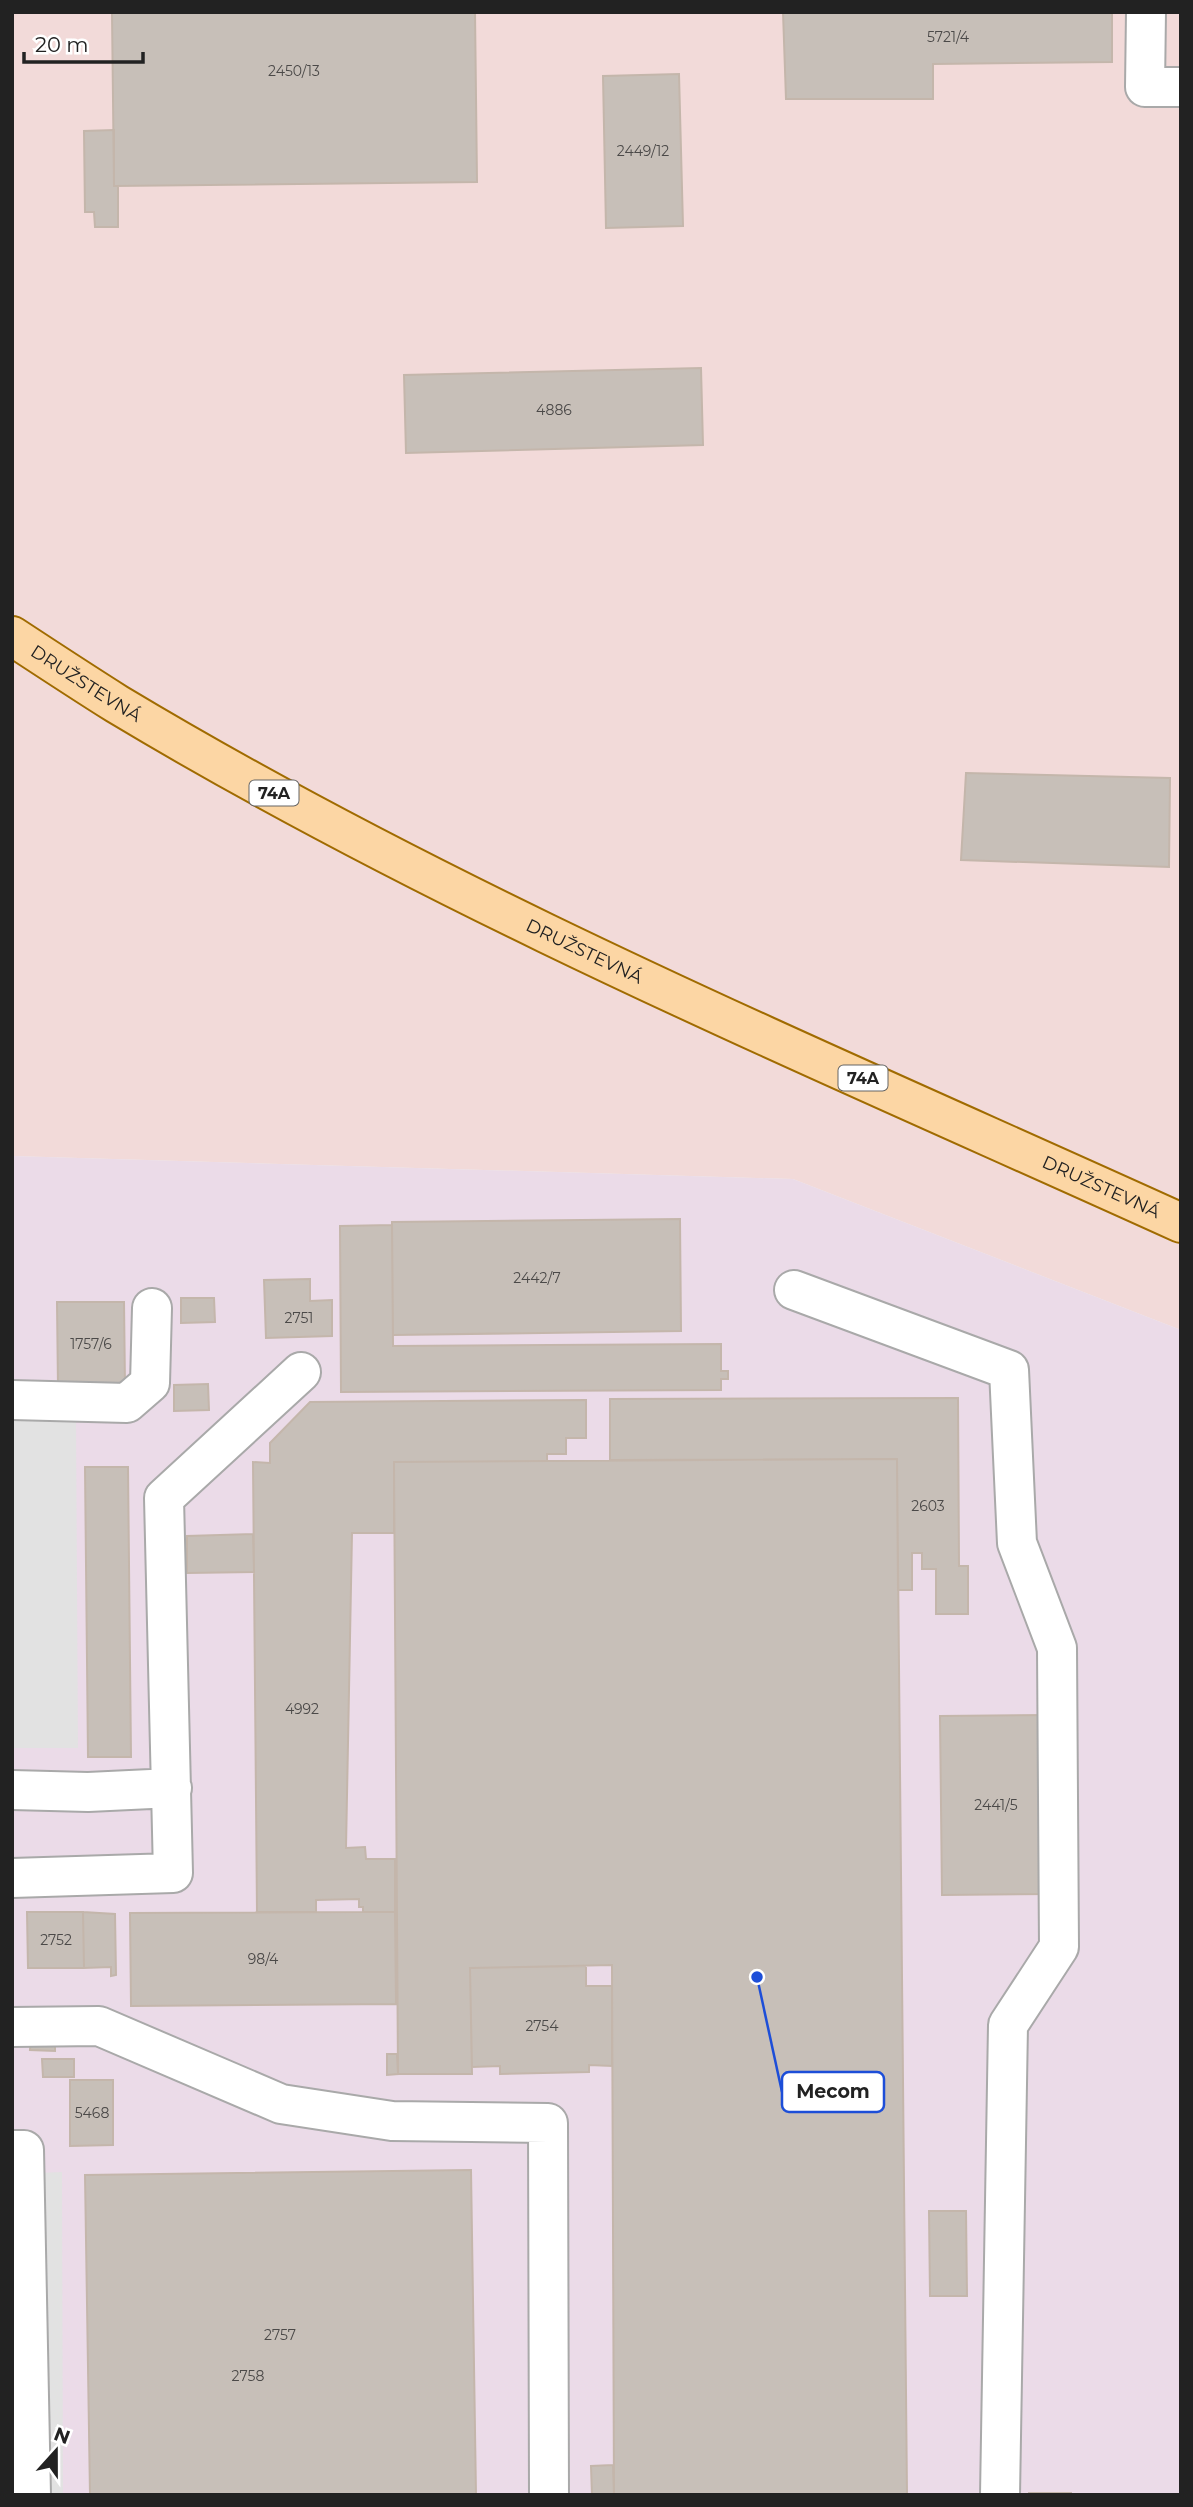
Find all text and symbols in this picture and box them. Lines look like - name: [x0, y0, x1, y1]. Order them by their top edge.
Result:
- scale bar: [24, 21, 144, 65]
- house number: 5721/4: [927, 28, 970, 46]
- text: 20 m: [35, 32, 89, 57]
- house number: 2450/13: [268, 62, 320, 80]
- house number: 2449/12: [617, 142, 669, 160]
- house number: 4886: [536, 401, 572, 419]
- street label: DRUŽSTEVNÁ: [27, 640, 145, 727]
- road number: 74A: [250, 780, 298, 806]
- street label: DRUŽSTEVNÁ: [522, 914, 646, 989]
- road number: 74A: [838, 1066, 888, 1090]
- street label: DRUŽSTEVNÁ: [1039, 1151, 1164, 1223]
- house number: 2442/7: [513, 1269, 561, 1287]
- house number: 2751: [285, 1309, 313, 1327]
- house number: 1757/6: [70, 1335, 112, 1353]
- house number: 2603: [911, 1497, 945, 1515]
- house number: 4992: [285, 1700, 319, 1718]
- house number: 2441/5: [974, 1796, 1018, 1814]
- house number: 2752: [40, 1931, 72, 1949]
- house number: 98/4: [248, 1950, 279, 1968]
- house number: 2754: [525, 2017, 559, 2035]
- callout: Mecom: [782, 2072, 884, 2112]
- text: Mecom: [796, 2080, 870, 2103]
- house number: 5468: [75, 2104, 109, 2122]
- house number: 2757: [264, 2326, 296, 2344]
- house number: 2758: [232, 2367, 264, 2385]
- north arrow: [21, 2416, 91, 2486]
- text: N: [51, 2422, 73, 2449]

